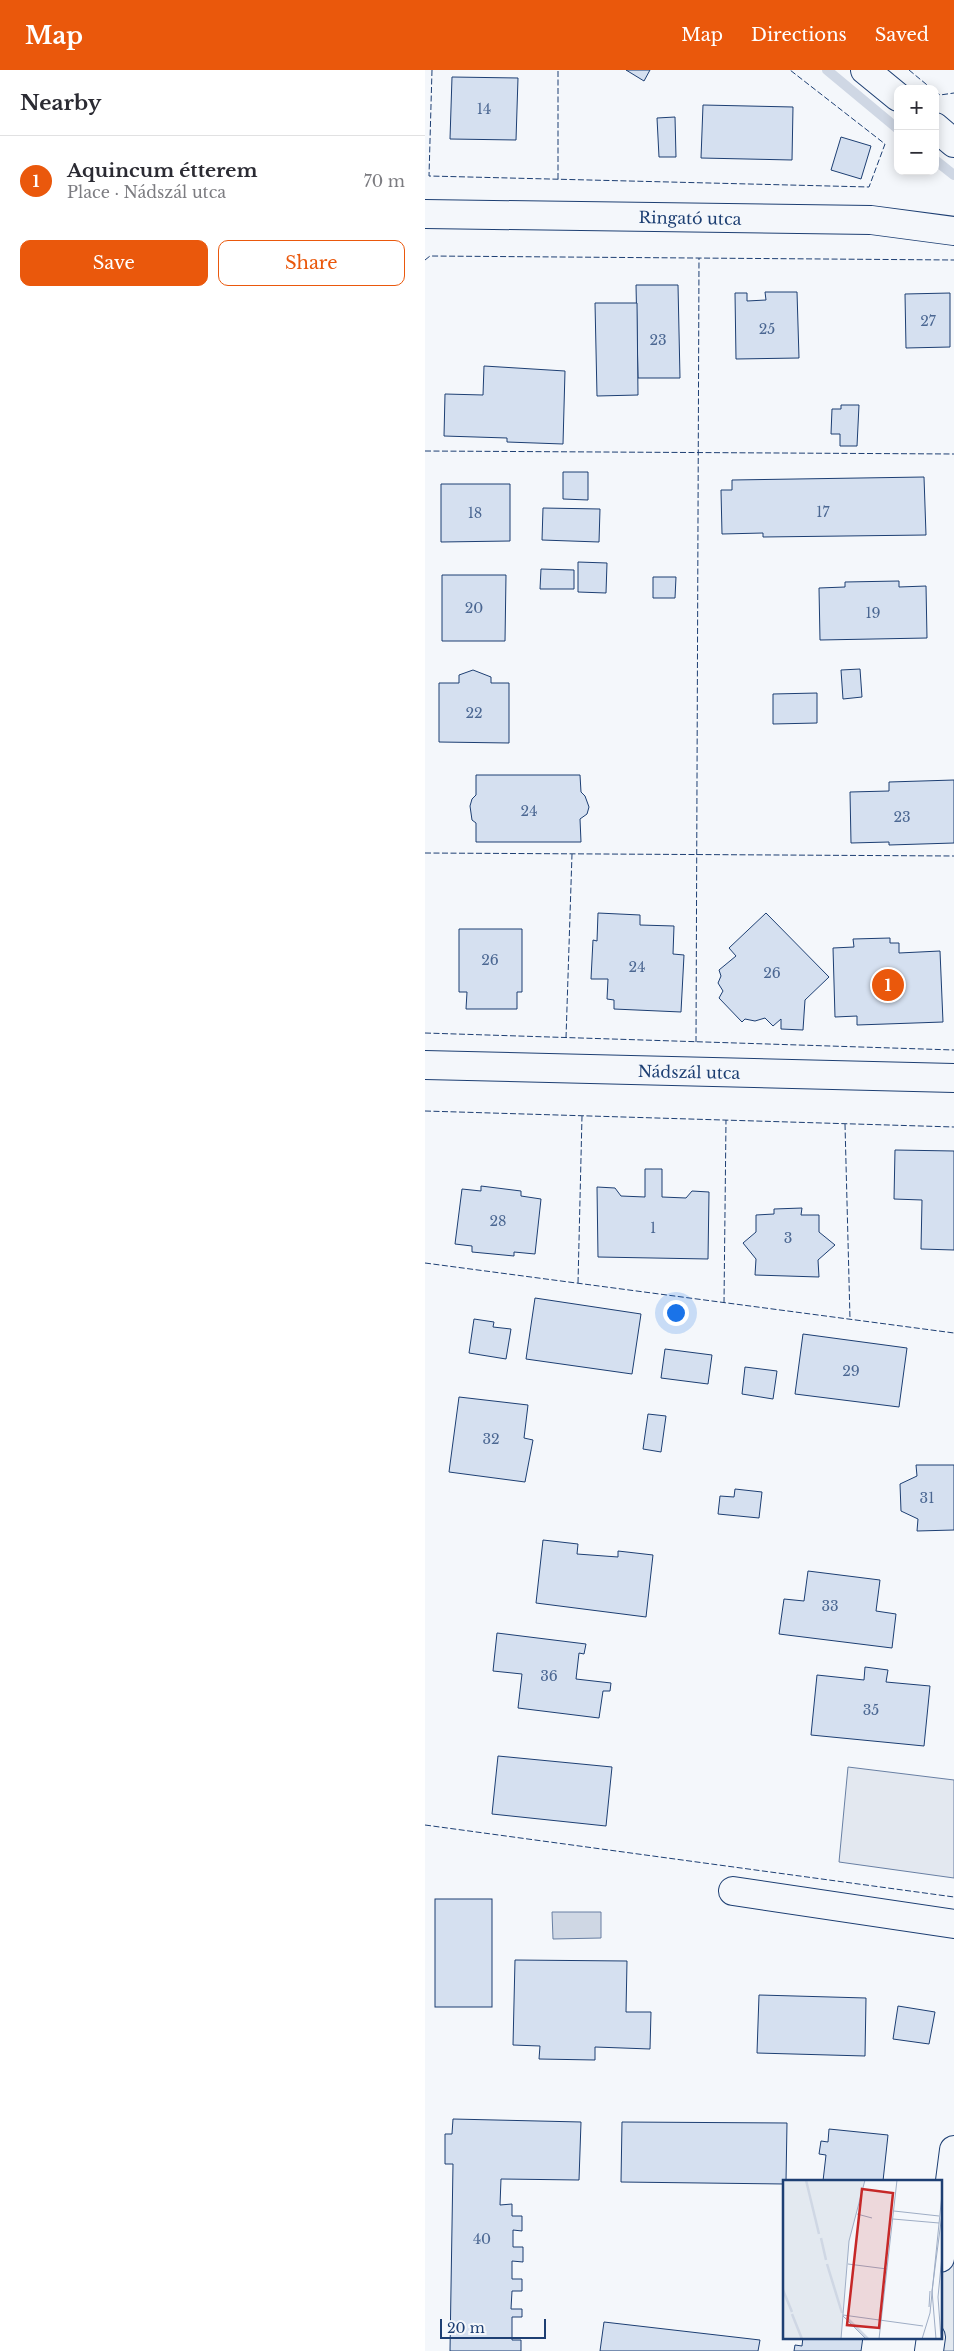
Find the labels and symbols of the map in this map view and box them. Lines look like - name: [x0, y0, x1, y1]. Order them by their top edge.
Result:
- house number: 14: [477, 100, 491, 118]
- street label: Ringató utca: [638, 207, 742, 229]
- house number: 27: [920, 312, 937, 330]
- house number: 25: [759, 320, 775, 338]
- house number: 23: [649, 331, 667, 349]
- house number: 17: [816, 503, 831, 521]
- house number: 18: [468, 504, 482, 522]
- house number: 20: [465, 599, 483, 617]
- house number: 19: [865, 604, 881, 622]
- house number: 22: [465, 704, 483, 722]
- house number: 24: [521, 802, 537, 820]
- house number: 23: [893, 808, 911, 826]
- house number: 26: [481, 951, 499, 969]
- house number: 24: [629, 958, 645, 976]
- house number: 26: [763, 964, 781, 982]
- pin: 1: [872, 966, 904, 1004]
- street label: Nádszál utca: [638, 1061, 741, 1083]
- house number: 28: [489, 1212, 507, 1230]
- house number: 1: [650, 1219, 656, 1237]
- house number: 3: [784, 1229, 792, 1247]
- your location: [663, 1300, 689, 1326]
- house number: 29: [842, 1362, 860, 1380]
- house number: 32: [482, 1430, 500, 1448]
- house number: 31: [920, 1489, 934, 1507]
- house number: 33: [821, 1597, 839, 1615]
- house number: 36: [540, 1667, 558, 1685]
- house number: 35: [863, 1701, 879, 1719]
- inset map: [783, 2180, 941, 2338]
- house number: 40: [473, 2230, 491, 2248]
- scale bar: [440, 2316, 546, 2339]

